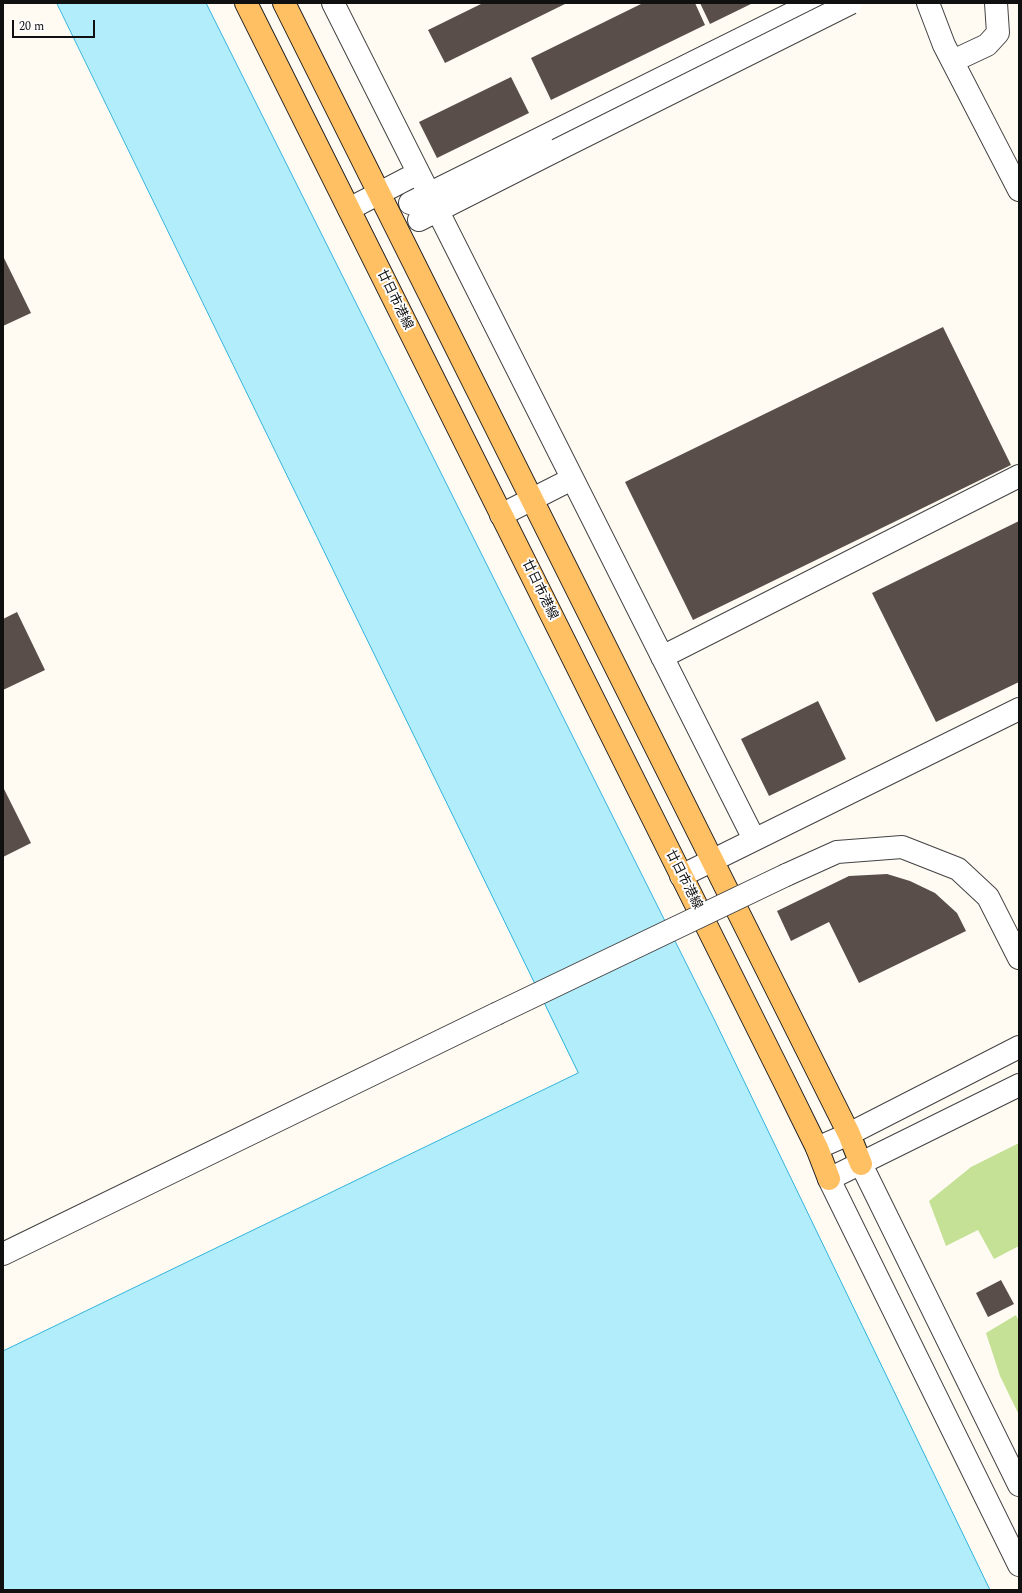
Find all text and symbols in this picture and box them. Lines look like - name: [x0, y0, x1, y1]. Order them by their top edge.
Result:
- scale bar: [14, 12, 97, 38]
- text: 20 m: [19, 17, 44, 36]
- street label: 廿日市港線: [373, 267, 415, 333]
- street label: 廿日市港線: [518, 557, 560, 623]
- street label: 廿日市港線: [661, 848, 705, 912]

